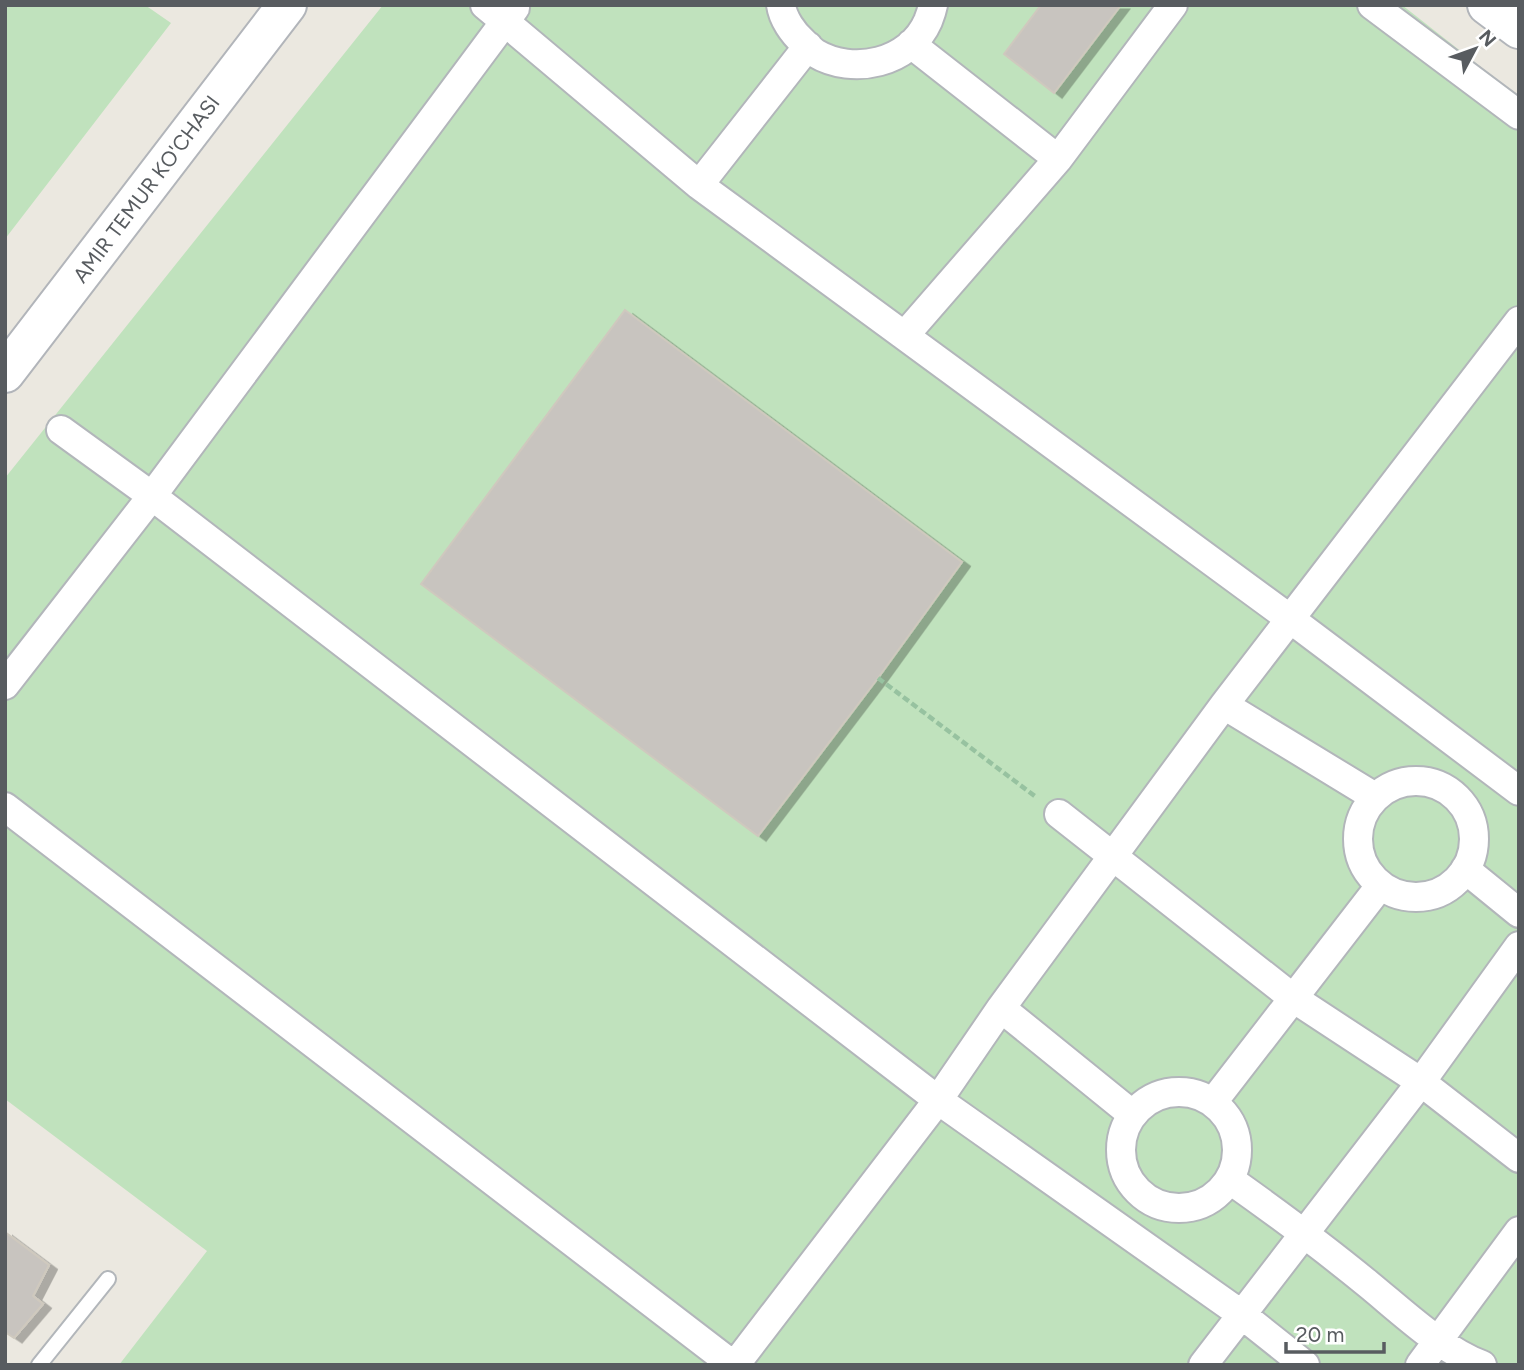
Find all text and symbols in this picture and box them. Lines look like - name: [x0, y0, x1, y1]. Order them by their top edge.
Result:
- north arrow: [1440, 14, 1510, 84]
- text: N: [1474, 25, 1501, 51]
- street label: AMIR TEMUR KO'CHASI: [67, 90, 225, 288]
- scale bar: [1286, 1310, 1384, 1354]
- text: 20 m: [1296, 1322, 1344, 1347]

